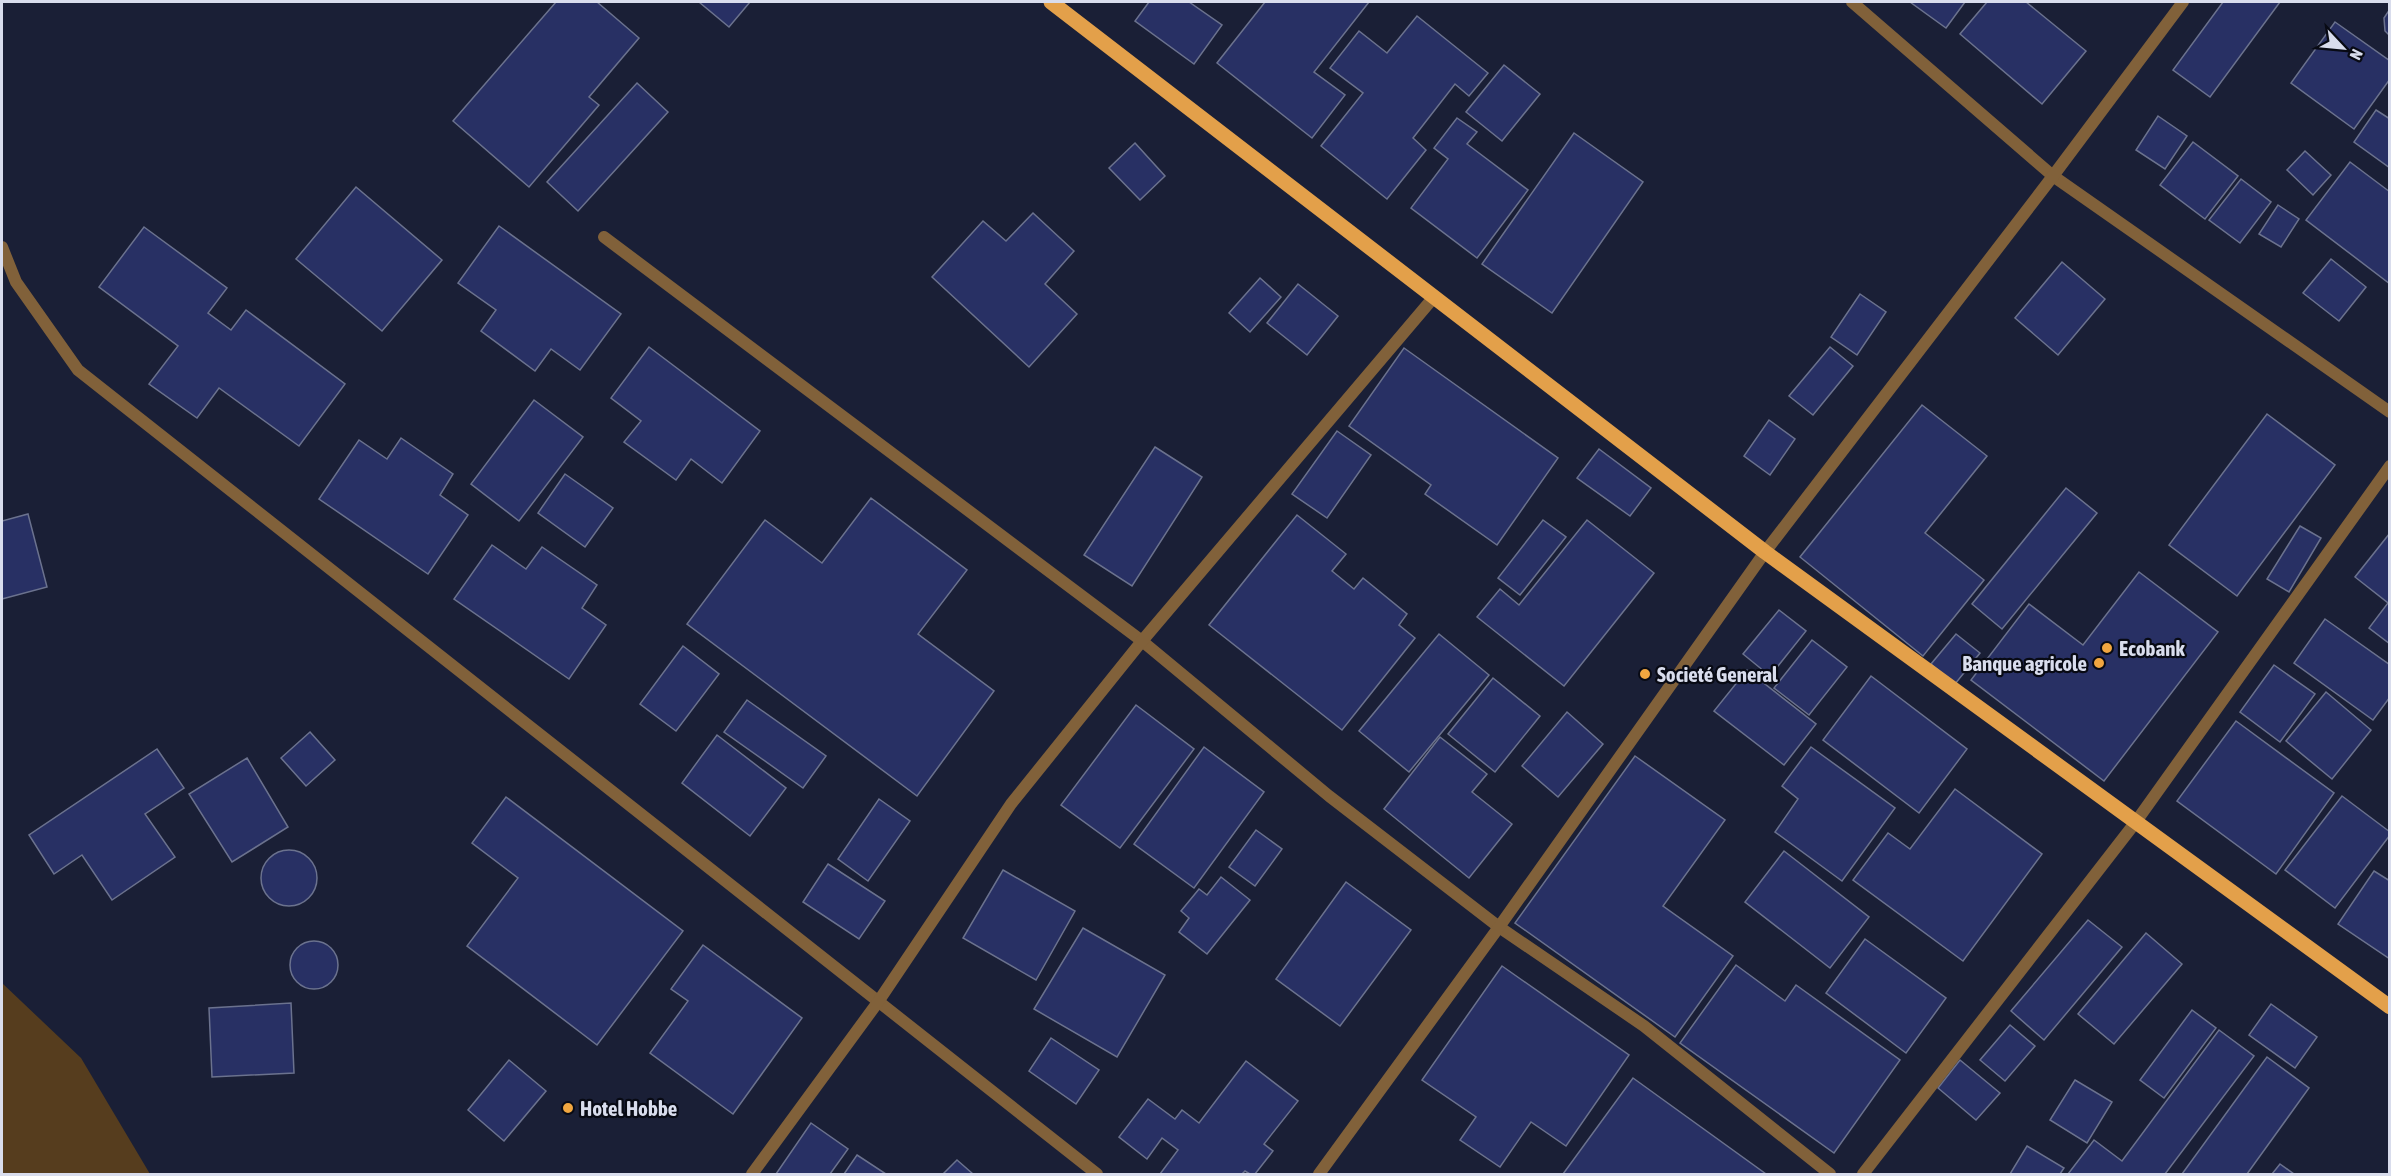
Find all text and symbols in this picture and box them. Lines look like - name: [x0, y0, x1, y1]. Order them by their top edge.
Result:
- north arrow: [2313, 18, 2373, 78]
- text: N: [2346, 46, 2367, 63]
- place label: Ecobank: [2119, 636, 2185, 660]
- marker: Ecobank: [2100, 641, 2114, 655]
- place label: Banque agricole: [1962, 651, 2087, 675]
- marker: Banque agricole: [2092, 656, 2106, 670]
- place label: Societé General: [1657, 662, 1778, 686]
- marker: Societé General: [1638, 667, 1652, 681]
- place label: Hotel Hobbe: [580, 1096, 677, 1120]
- marker: Hotel Hobbe: [561, 1101, 575, 1115]

